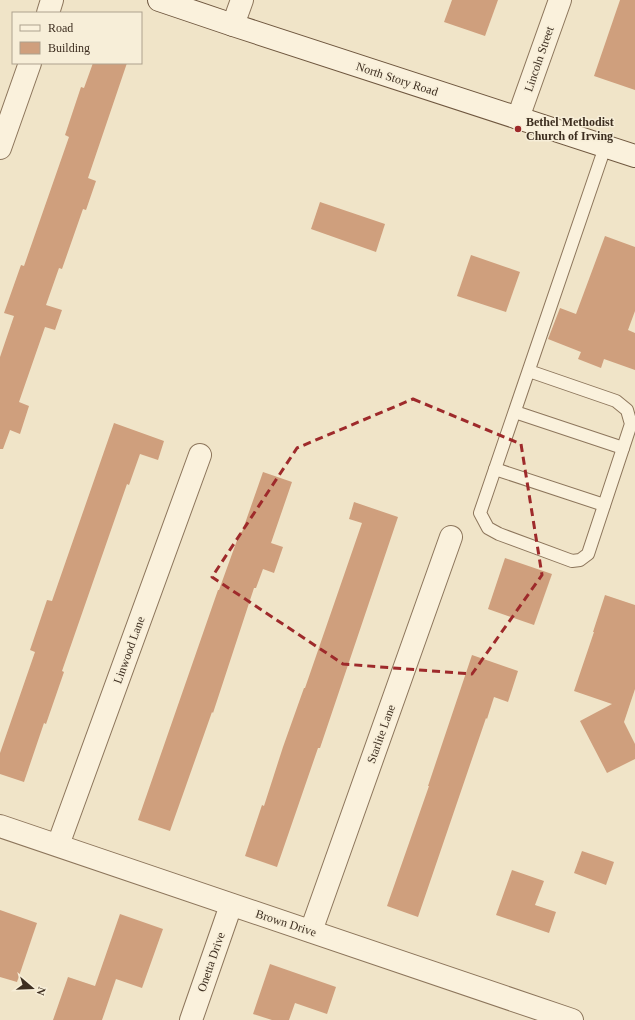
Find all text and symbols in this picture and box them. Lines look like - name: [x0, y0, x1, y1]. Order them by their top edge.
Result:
- legend: [12, 12, 142, 64]
- text: Road: [48, 21, 73, 35]
- street label: Lincoln Street: [521, 24, 557, 94]
- text: Building: [48, 41, 90, 55]
- street label: North Story Road: [354, 59, 440, 99]
- place label: Bethel Methodist Church of Irving: [526, 115, 614, 143]
- marker: Bethel Methodist Church of Irving: [513, 124, 523, 134]
- street label: Linwood Lane: [110, 615, 148, 685]
- street label: Starlite Lane: [364, 703, 398, 765]
- street label: Brown Drive: [254, 907, 318, 939]
- street label: Onetta Drive: [194, 930, 228, 994]
- north arrow: [12, 968, 52, 1008]
- text: N: [34, 986, 48, 997]

